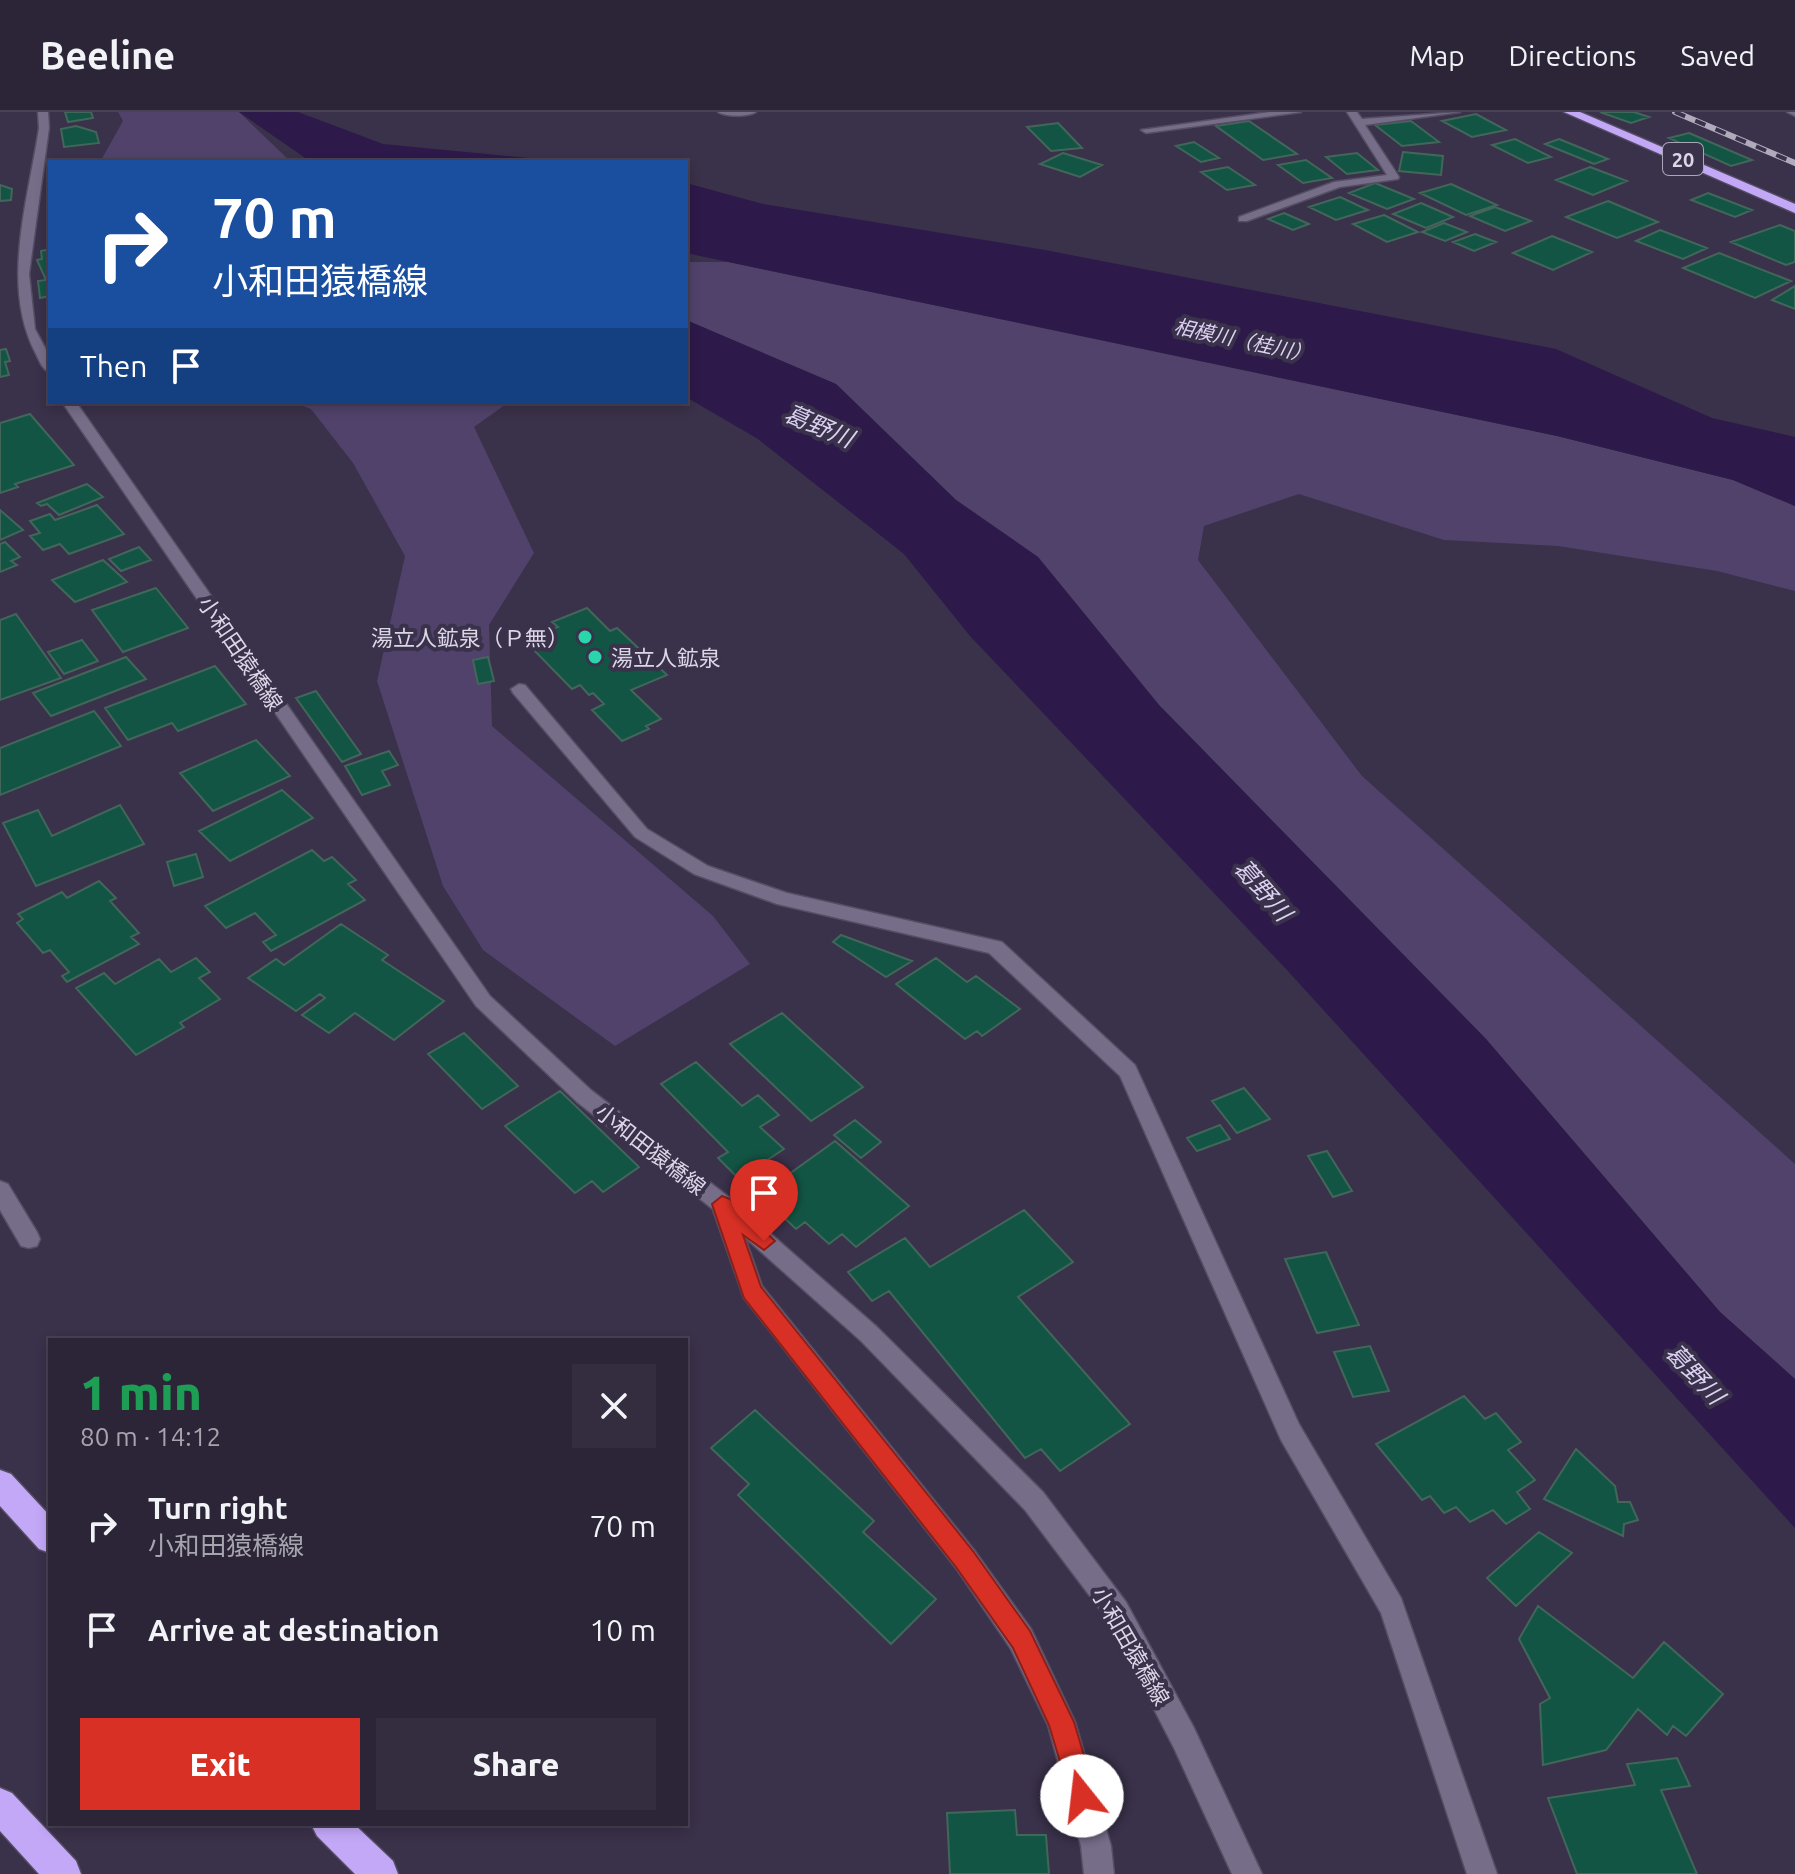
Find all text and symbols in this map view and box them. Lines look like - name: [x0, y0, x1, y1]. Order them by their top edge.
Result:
- text: Beeline: [40, 34, 175, 76]
- text: Map: [1409, 40, 1465, 71]
- text: Directions: [1509, 40, 1636, 71]
- text: Saved: [1680, 40, 1755, 71]
- road number: 20: [1663, 143, 1703, 175]
- text: 70 m: [212, 186, 337, 249]
- icon: right: [80, 192, 184, 296]
- text: 小和田猿橋線: [212, 260, 428, 301]
- water label: 相模川（桂川）: [1172, 314, 1314, 366]
- icon: arrive: [164, 344, 208, 388]
- text: Then: [80, 349, 148, 383]
- water label: 葛野川: [781, 400, 860, 454]
- street label: 小和田猿橋線: [194, 591, 288, 715]
- place label: 湯立人鉱泉（Ｐ無）: [371, 625, 569, 650]
- marker: 湯立人鉱泉（Ｐ無）: [576, 628, 594, 646]
- place label: 湯立人鉱泉: [611, 645, 721, 670]
- marker: 湯立人鉱泉: [586, 648, 604, 666]
- water label: 葛野川: [1229, 854, 1299, 928]
- street label: 小和田猿橋線: [591, 1099, 711, 1199]
- pin: [730, 1159, 798, 1241]
- icon: arrive: [742, 1171, 786, 1215]
- water label: 葛野川: [1661, 1338, 1731, 1412]
- button: close: [572, 1364, 656, 1448]
- text: 1 min: [80, 1365, 202, 1419]
- text: 80 m · 14:12: [80, 1422, 221, 1451]
- text: Turn right: [148, 1491, 288, 1525]
- icon: right: [80, 1504, 124, 1548]
- text: 70 m: [589, 1509, 656, 1543]
- text: 小和田猿橋線: [148, 1531, 304, 1560]
- street label: 小和田猿橋線: [1087, 1583, 1175, 1709]
- icon: arrive: [80, 1608, 124, 1652]
- text: Arrive at destination: [148, 1613, 440, 1647]
- text: 10 m: [589, 1613, 656, 1647]
- button: Exit: [80, 1718, 360, 1810]
- button: Share: [376, 1718, 656, 1810]
- position arrow: [1040, 1754, 1124, 1838]

